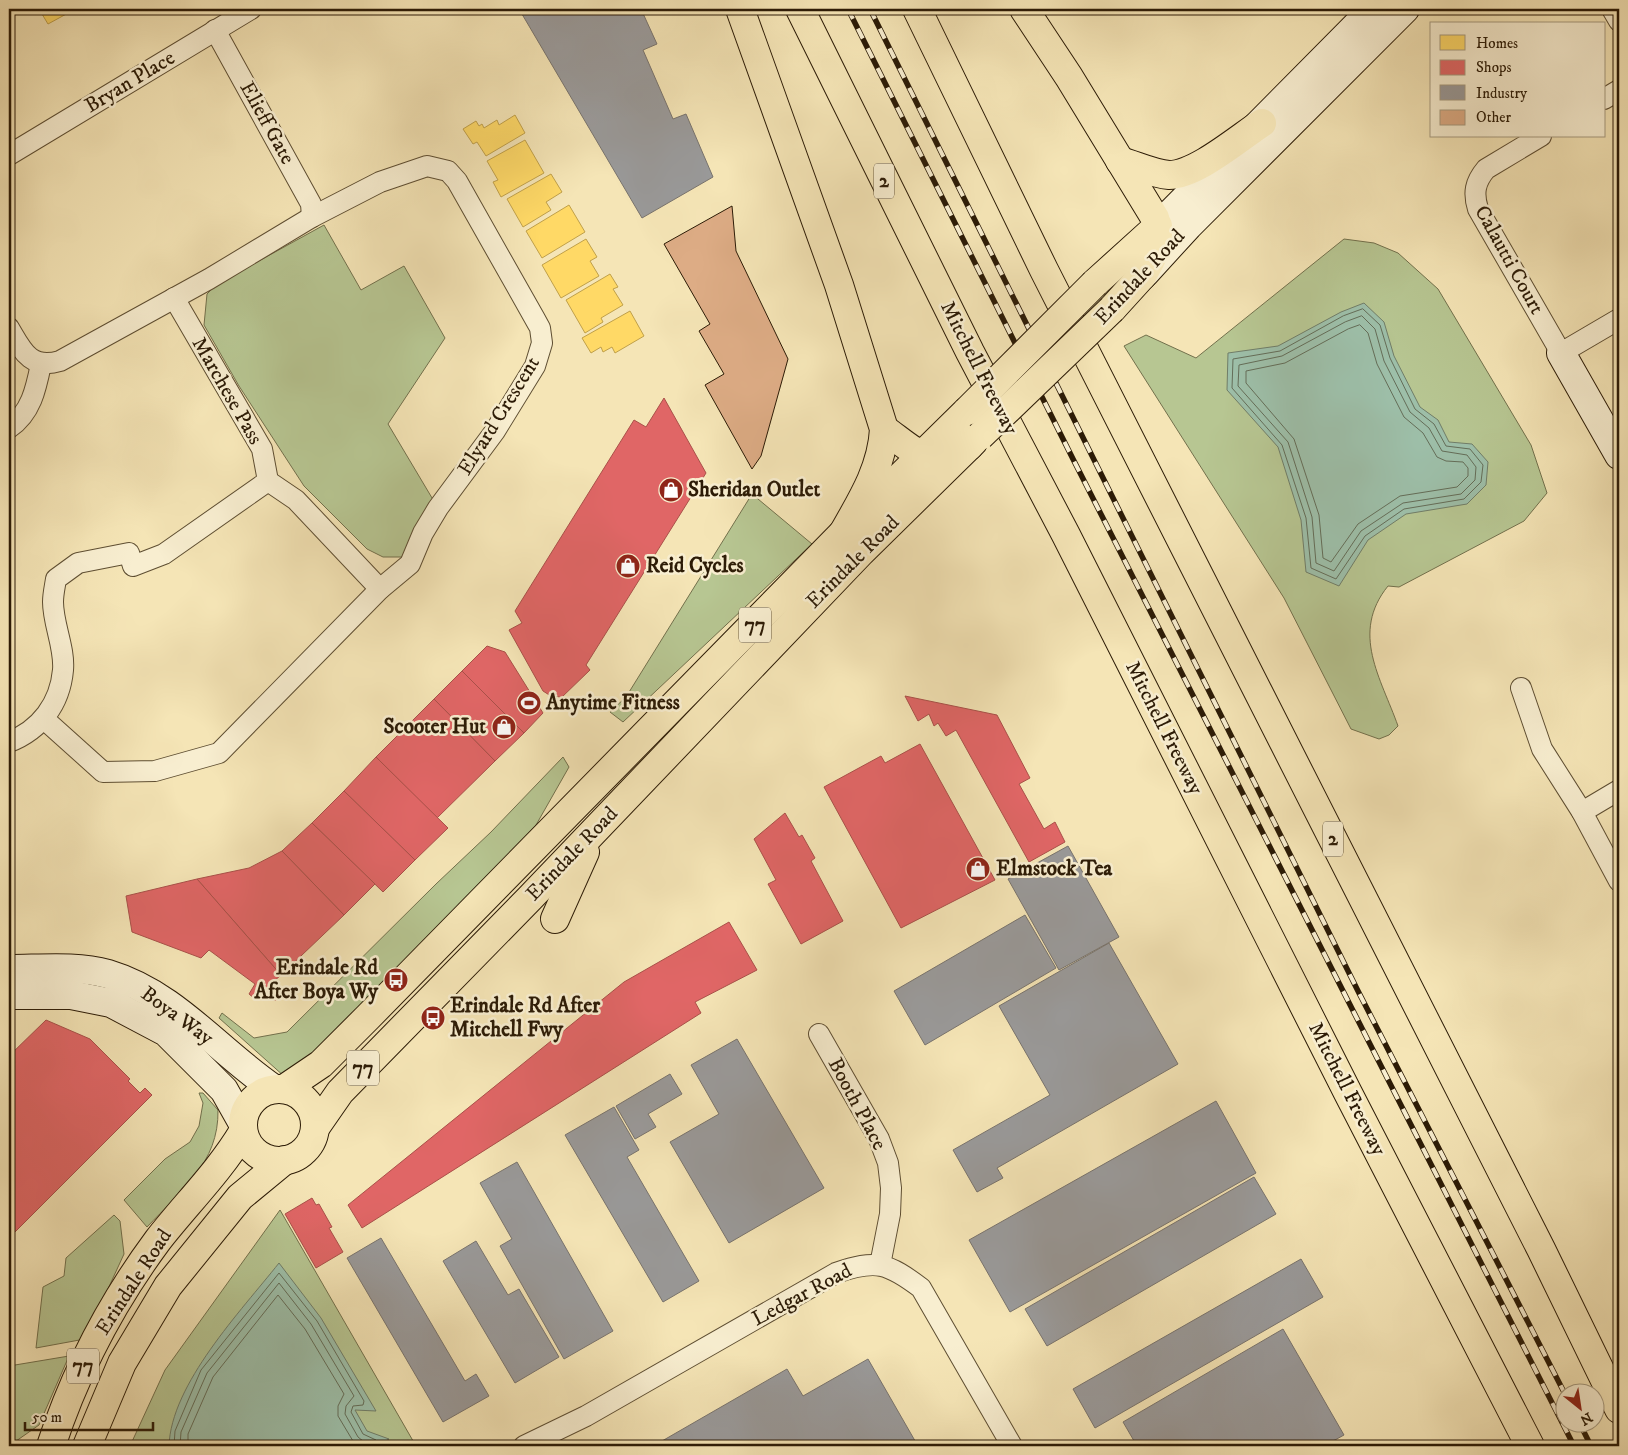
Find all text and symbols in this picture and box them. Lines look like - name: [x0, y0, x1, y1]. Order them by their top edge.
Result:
- legend: [1430, 22, 1606, 138]
- text: Homes: [1476, 34, 1518, 53]
- street label: Bryan Place: [80, 45, 180, 119]
- text: Shops: [1476, 58, 1512, 77]
- street label: Elieff Gate: [234, 77, 300, 169]
- text: Industry: [1476, 84, 1528, 103]
- text: Other: [1476, 108, 1511, 127]
- road number: 2: [874, 164, 894, 198]
- street label: Calautti Court: [1468, 201, 1550, 319]
- street label: Erindale Road: [1089, 223, 1191, 330]
- street label: Mitchell Freeway: [934, 297, 1024, 440]
- street label: Marchese Pass: [186, 333, 268, 449]
- street label: Elyard Crescent: [452, 352, 546, 480]
- shop icon: Sheridan Outlet: [658, 477, 684, 503]
- place label: Sheridan Outlet: [688, 477, 820, 503]
- street label: Erindale Road: [801, 510, 905, 614]
- shop icon: Reid Cycles: [615, 553, 641, 579]
- place label: Reid Cycles: [646, 553, 744, 579]
- road number: 77: [739, 608, 771, 642]
- street label: Mitchell Freeway: [1119, 657, 1209, 800]
- sports icon: Anytime Fitness: [516, 690, 542, 716]
- place label: Anytime Fitness: [545, 690, 680, 716]
- place label: Scooter Hut: [384, 714, 486, 740]
- shop icon: Scooter Hut: [491, 714, 517, 740]
- street label: Erindale Road: [521, 801, 624, 907]
- road number: 2: [1323, 822, 1343, 856]
- shop icon: Elmstock Tea: [965, 856, 991, 882]
- place label: Elmstock Tea: [996, 856, 1113, 882]
- place label: Erindale Rd After Boya Wy: [254, 955, 379, 1005]
- bus stop icon: Erindale Rd After Boya Wy: [383, 967, 409, 993]
- street label: Boya Way: [136, 981, 219, 1052]
- place label: Erindale Rd After Mitchell Fwy: [450, 993, 601, 1043]
- bus stop icon: Erindale Rd After Mitchell Fwy: [420, 1005, 446, 1031]
- street label: Mitchell Freeway: [1302, 1018, 1392, 1161]
- road number: 77: [347, 1050, 379, 1086]
- street label: Booth Place: [822, 1053, 892, 1155]
- street label: Erindale Road: [90, 1224, 178, 1340]
- street label: Ledgar Road: [748, 1258, 857, 1332]
- road number: 77: [67, 1348, 99, 1384]
- north arrow: [1556, 1382, 1606, 1432]
- scale bar: [25, 1400, 152, 1432]
- text: 50 m: [32, 1408, 62, 1427]
- text: N: [1576, 1408, 1595, 1429]

